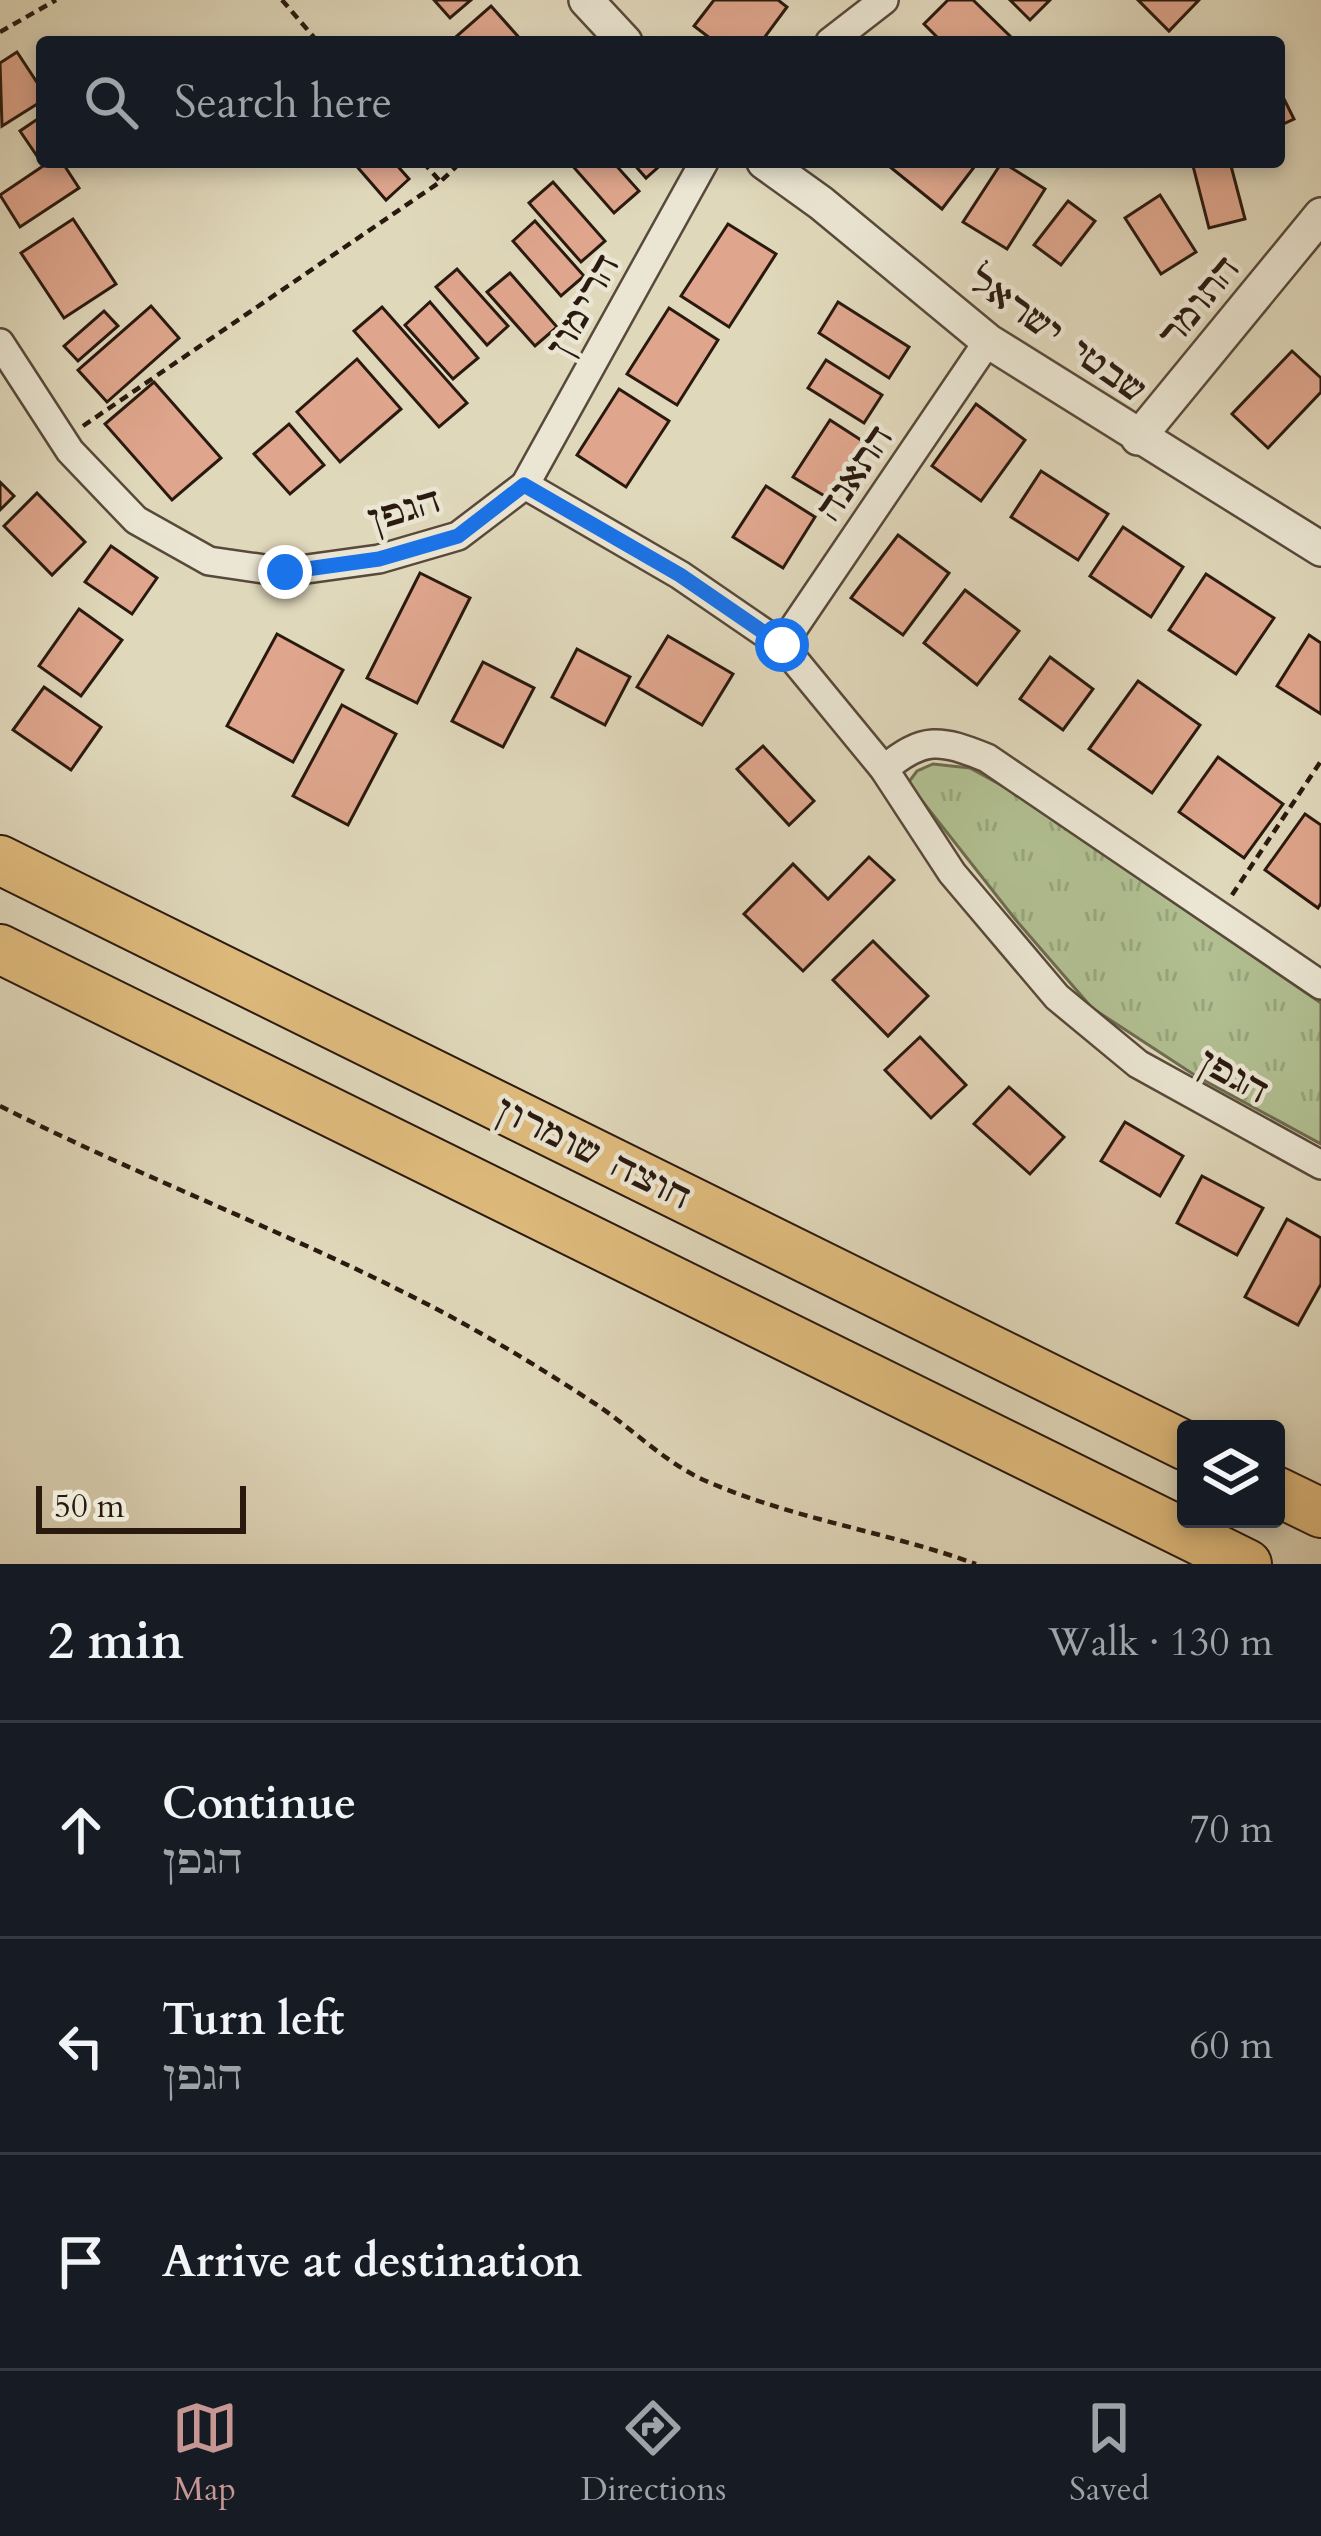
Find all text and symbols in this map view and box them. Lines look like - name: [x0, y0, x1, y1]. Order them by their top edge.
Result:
- search box: [36, 36, 1285, 168]
- icon: search: [78, 69, 144, 135]
- text: Search here: [174, 72, 392, 133]
- street label: הרימון: [535, 245, 631, 367]
- street label: התומר: [1147, 245, 1251, 359]
- street label: שבטי ישראל: [958, 256, 1156, 414]
- street label: התאנה: [805, 416, 905, 530]
- street label: הגפן: [361, 476, 447, 544]
- route end: [258, 545, 312, 599]
- route start: [755, 618, 809, 672]
- street label: הגפן: [1189, 1037, 1277, 1115]
- street label: חוצה שומרון: [487, 1084, 699, 1222]
- map controls: [1177, 1420, 1285, 1528]
- button: layers: [1177, 1420, 1285, 1528]
- scale bar: [36, 1480, 246, 1533]
- text: 50 m: [54, 1484, 125, 1529]
- text: 2 min: [48, 1607, 184, 1677]
- text: Walk · 130 m: [1048, 1616, 1273, 1669]
- text: Continue: [162, 1773, 356, 1834]
- icon: ahead: [48, 1797, 114, 1863]
- text: 70 m: [1190, 1803, 1273, 1856]
- text: הגפן: [162, 1834, 243, 1887]
- text: Turn left: [162, 1989, 344, 2050]
- icon: left: [48, 2013, 114, 2079]
- text: 60 m: [1190, 2019, 1273, 2072]
- text: הגפן: [162, 2050, 243, 2103]
- icon: arrive: [48, 2229, 114, 2295]
- text: Arrive at destination: [162, 2231, 582, 2292]
- tab: Map: [172, 2395, 238, 2512]
- tab: Directions: [581, 2395, 726, 2512]
- tab: Saved: [1069, 2395, 1149, 2512]

